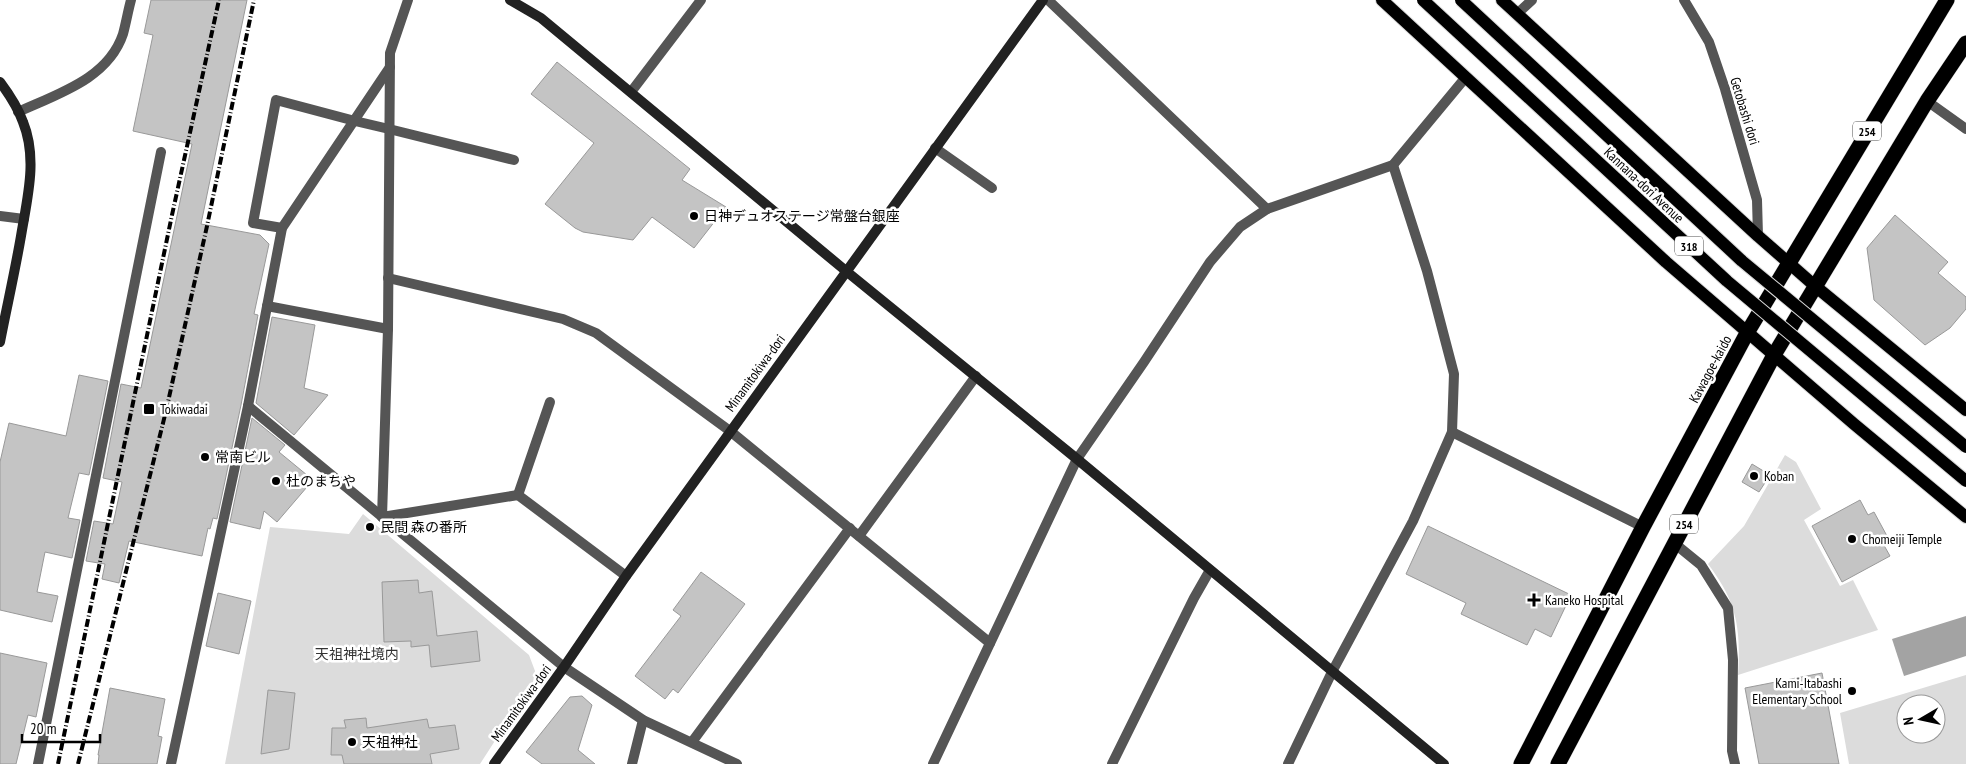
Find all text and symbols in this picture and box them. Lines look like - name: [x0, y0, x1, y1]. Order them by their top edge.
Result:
- street label: Getobashi dori: [1726, 75, 1764, 147]
- road number: 254: [1853, 122, 1881, 140]
- street label: Kannana-dori Avenue: [1600, 143, 1688, 227]
- place label: 日神デュオステージ常盤台銀座: [704, 207, 900, 225]
- marker: 日神デュオステージ常盤台銀座: [688, 210, 700, 222]
- road number: 318: [1675, 237, 1703, 256]
- street label: Minamitokiwa-dori: [721, 331, 789, 415]
- street label: Kawagoe-kaido: [1685, 332, 1735, 406]
- place label: Tokiwadai: [160, 400, 208, 418]
- marker: Tokiwadai: [142, 402, 156, 416]
- place label: 常南ビル: [215, 448, 271, 466]
- marker: 常南ビル: [199, 451, 211, 463]
- place label: Koban: [1764, 467, 1794, 485]
- marker: Koban: [1748, 470, 1760, 482]
- place label: 杜のまちや: [286, 472, 356, 490]
- marker: 杜のまちや: [270, 475, 282, 487]
- road number: 254: [1670, 514, 1698, 534]
- place label: 民間 森の番所: [380, 518, 467, 536]
- marker: 民間 森の番所: [364, 521, 376, 533]
- place label: Chomeiji Temple: [1862, 530, 1942, 548]
- marker: Chomeiji Temple: [1846, 533, 1858, 545]
- place label: Kaneko Hospital: [1545, 591, 1624, 609]
- marker: Kaneko Hospital: [1527, 593, 1541, 607]
- park label: 天祖神社境内: [315, 645, 399, 663]
- street label: Minamitokiwa-dori: [487, 661, 555, 745]
- place label: Kami-Itabashi Elementary School: [1752, 674, 1843, 708]
- marker: Kami-Itabashi Elementary School: [1846, 685, 1858, 697]
- north arrow: [1896, 694, 1946, 744]
- scale bar: [22, 712, 100, 744]
- text: N: [1899, 716, 1918, 726]
- text: 20 m: [30, 719, 56, 738]
- place label: 天祖神社: [362, 733, 418, 751]
- marker: 天祖神社: [346, 736, 358, 748]

